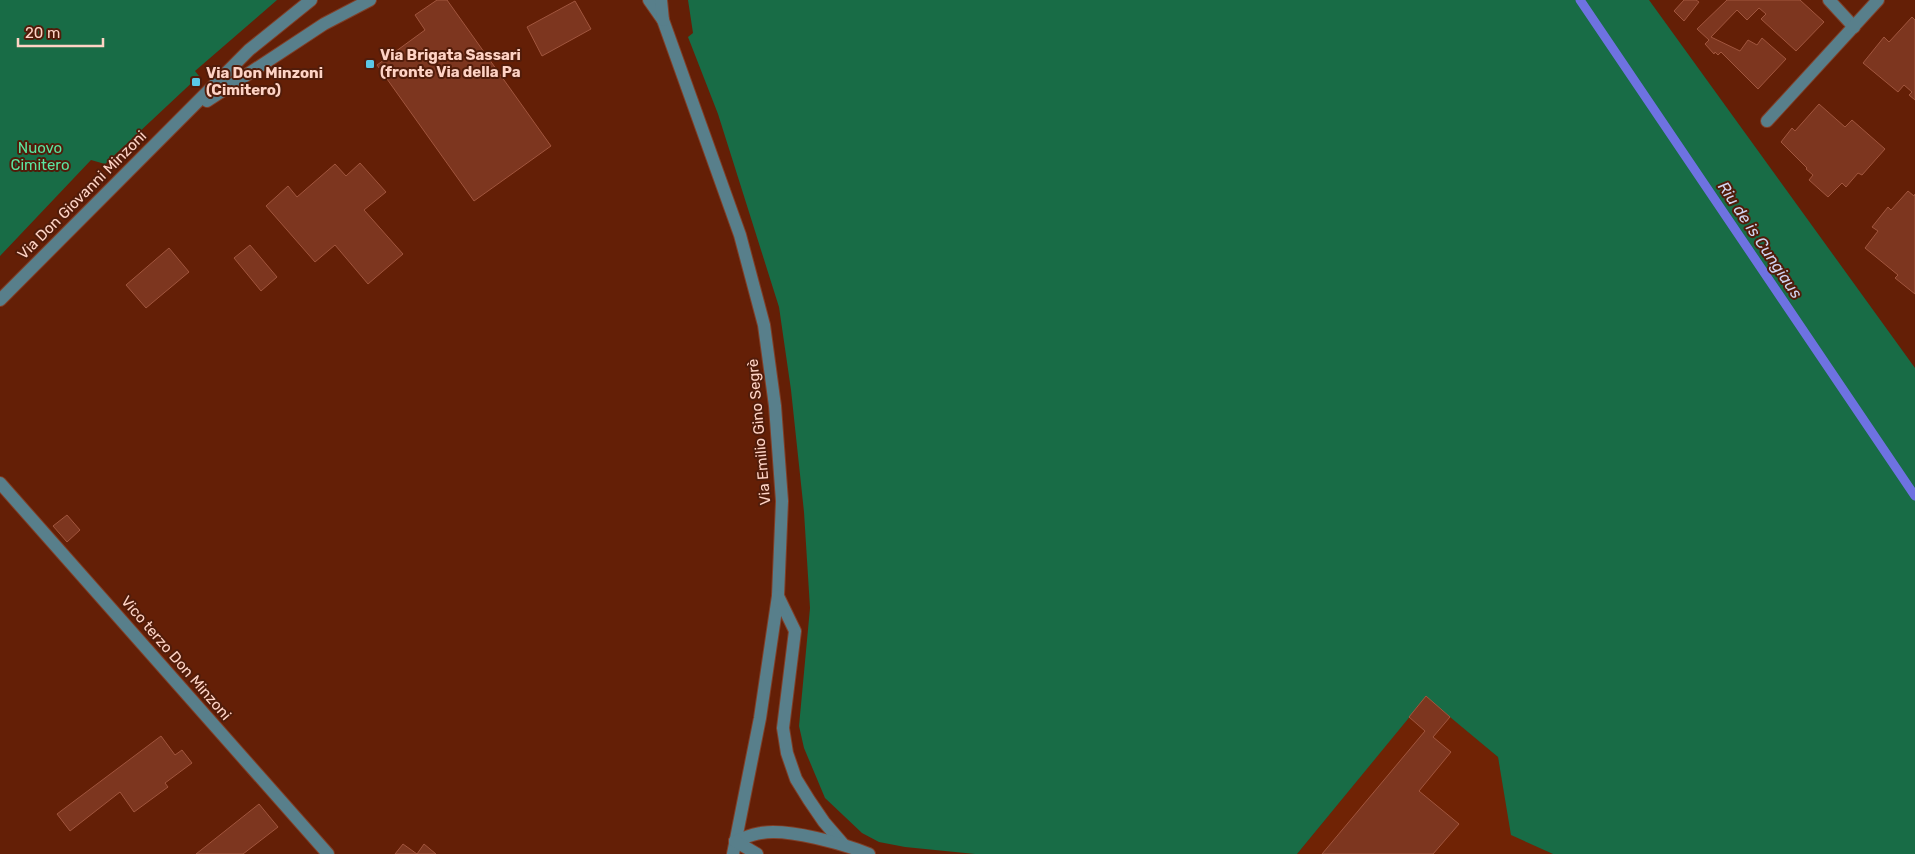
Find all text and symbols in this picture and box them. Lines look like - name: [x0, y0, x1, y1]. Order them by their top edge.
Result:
- scale bar: [18, 15, 102, 47]
- text: 20 m: [25, 24, 60, 42]
- place label: Via Brigata Sassari (fronte Via della Pa: [380, 46, 521, 81]
- marker: Via Brigata Sassari (fronte Via della Pa: [364, 58, 376, 70]
- place label: Via Don Minzoni (Cimitero): [206, 64, 323, 99]
- marker: Via Don Minzoni (Cimitero): [190, 76, 202, 88]
- street label: Via Don Giovanni Minzoni: [14, 127, 150, 263]
- park label: Nuovo Cimitero: [10, 139, 70, 174]
- water label: Riu de is Cungiaus: [1714, 178, 1806, 302]
- street label: Via Emilio Gino Segrè: [744, 358, 774, 506]
- street label: Vico terzo Don Minzoni: [117, 592, 235, 724]

